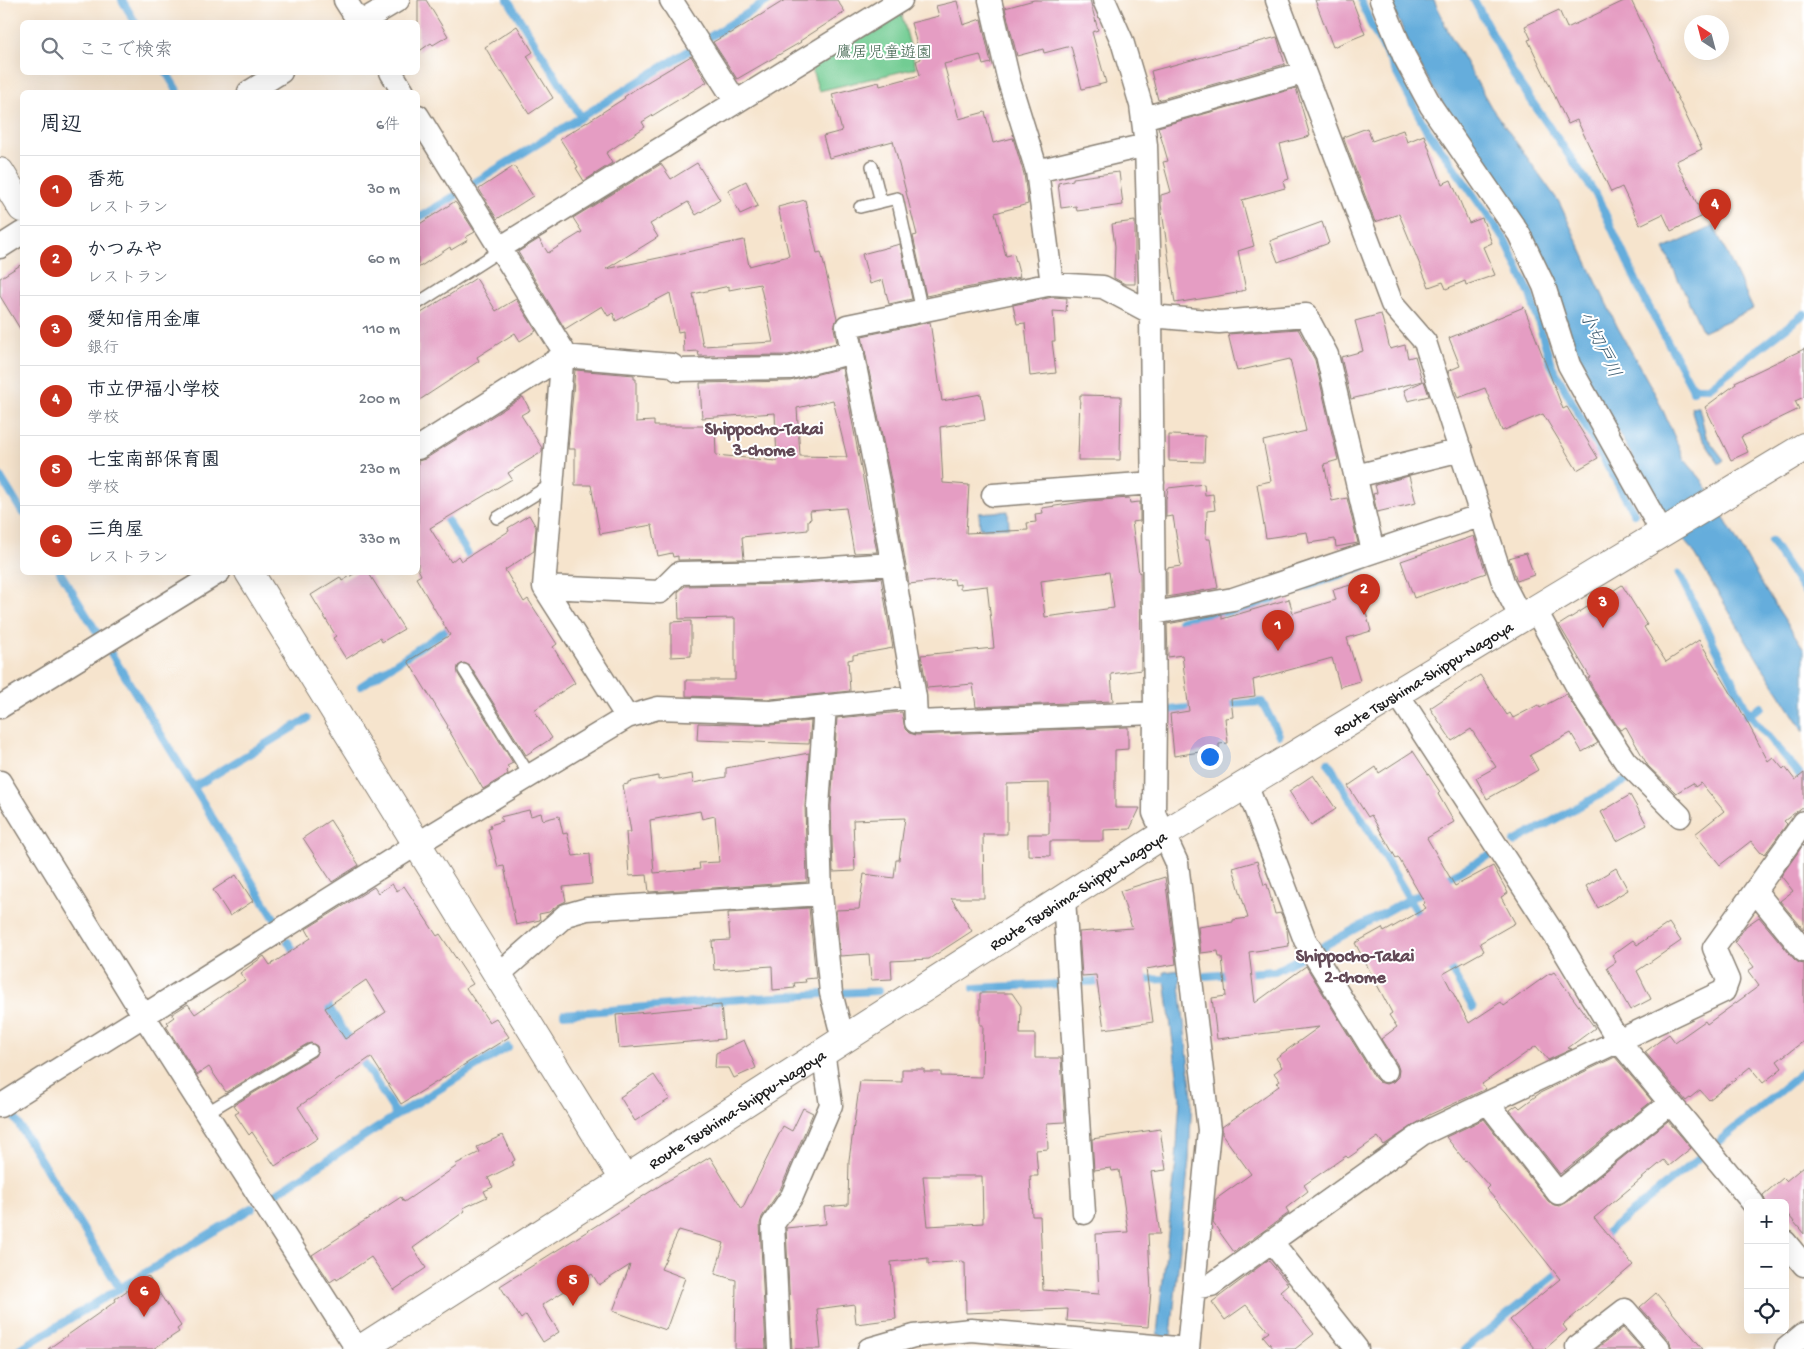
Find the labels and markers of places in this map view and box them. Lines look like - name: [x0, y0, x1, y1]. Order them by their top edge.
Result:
- pin: 4: [1699, 189, 1731, 230]
- pin: 2: [1348, 574, 1380, 615]
- pin: 3: [1587, 587, 1619, 628]
- pin: 1: [1262, 610, 1294, 651]
- pin: 5: [557, 1265, 589, 1306]
- pin: 6: [128, 1276, 160, 1317]

